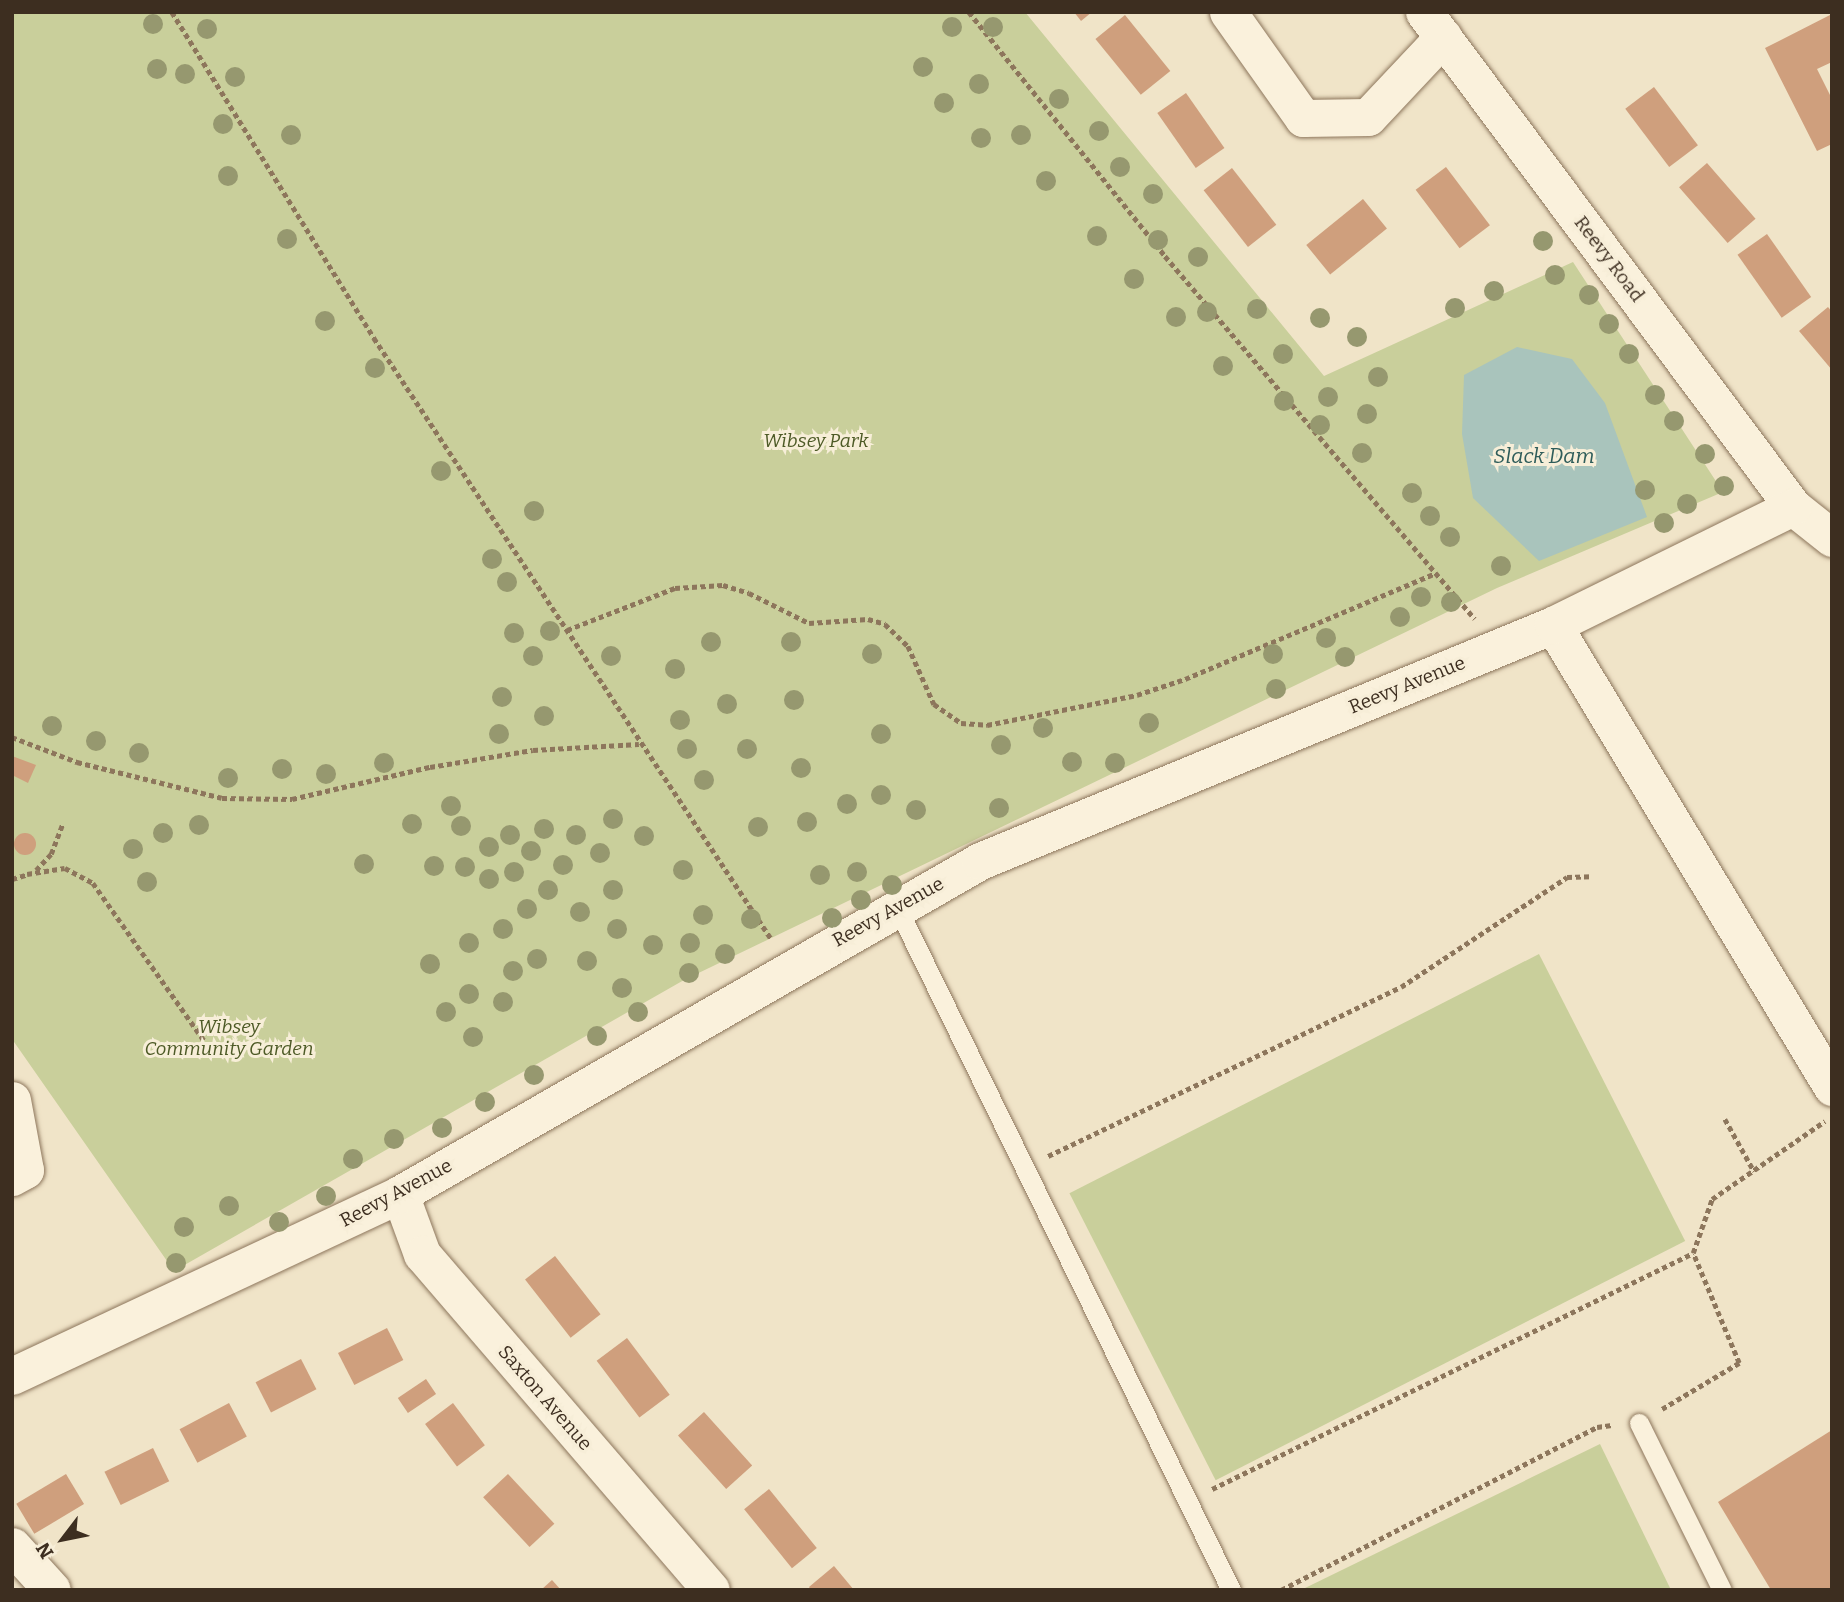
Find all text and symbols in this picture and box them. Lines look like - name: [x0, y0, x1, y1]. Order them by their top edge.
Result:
- street label: Reevy Road: [1569, 212, 1649, 306]
- park label: Wibsey Park: [763, 430, 869, 452]
- water label: Slack Dam: [1493, 443, 1595, 469]
- street label: Reevy Avenue: [1345, 651, 1469, 719]
- street label: Reevy Avenue: [828, 872, 948, 952]
- park label: Wibsey Community Garden: [145, 1016, 313, 1060]
- street label: Reevy Avenue: [336, 1154, 456, 1232]
- street label: Saxton Avenue: [493, 1341, 597, 1455]
- north arrow: [28, 1504, 98, 1574]
- text: N: [31, 1538, 58, 1563]

